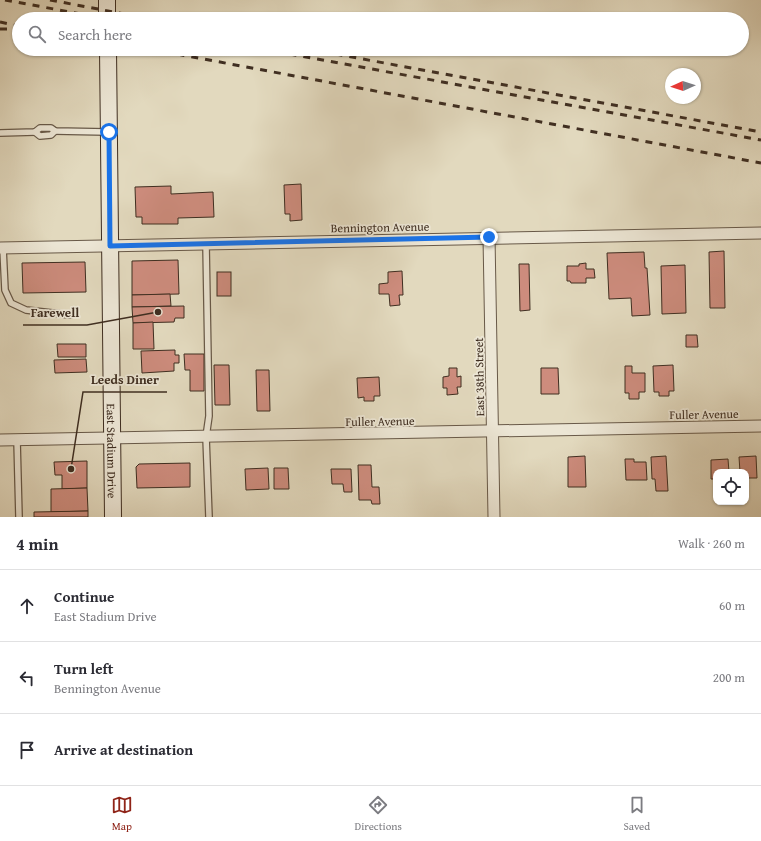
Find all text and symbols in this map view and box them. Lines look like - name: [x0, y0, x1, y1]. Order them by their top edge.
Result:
- search box: [12, 12, 749, 56]
- icon: search: [26, 23, 48, 45]
- text: Search here: [58, 24, 132, 45]
- north arrow: [665, 68, 701, 104]
- route start: [100, 123, 118, 141]
- street label: Bennington Avenue: [331, 218, 430, 236]
- route end: [480, 228, 498, 246]
- callout: Farewell: [23, 300, 87, 325]
- text: Farewell: [31, 303, 79, 322]
- street label: East 38th Street: [470, 337, 488, 417]
- callout: Leeds Diner: [83, 367, 167, 392]
- text: Leeds Diner: [91, 370, 159, 389]
- street label: East Stadium Drive: [103, 403, 121, 499]
- street label: Fuller Avenue: [669, 405, 739, 423]
- street label: Fuller Avenue: [345, 412, 415, 430]
- map controls: [713, 469, 749, 505]
- button: locate: [713, 469, 749, 505]
- text: 4 min: [16, 531, 58, 556]
- text: Walk · 260 m: [678, 534, 745, 553]
- text: Continue: [54, 586, 115, 607]
- icon: ahead: [16, 595, 38, 617]
- text: 60 m: [719, 596, 745, 615]
- text: East Stadium Drive: [54, 607, 157, 626]
- text: Turn left: [54, 658, 113, 679]
- icon: left: [16, 667, 38, 689]
- text: 200 m: [713, 668, 745, 687]
- text: Bennington Avenue: [54, 679, 161, 698]
- icon: arrive: [16, 739, 38, 761]
- text: Arrive at destination: [54, 739, 193, 760]
- tab: Map: [111, 794, 133, 834]
- tab: Directions: [355, 794, 402, 834]
- tab: Saved: [623, 794, 650, 834]

